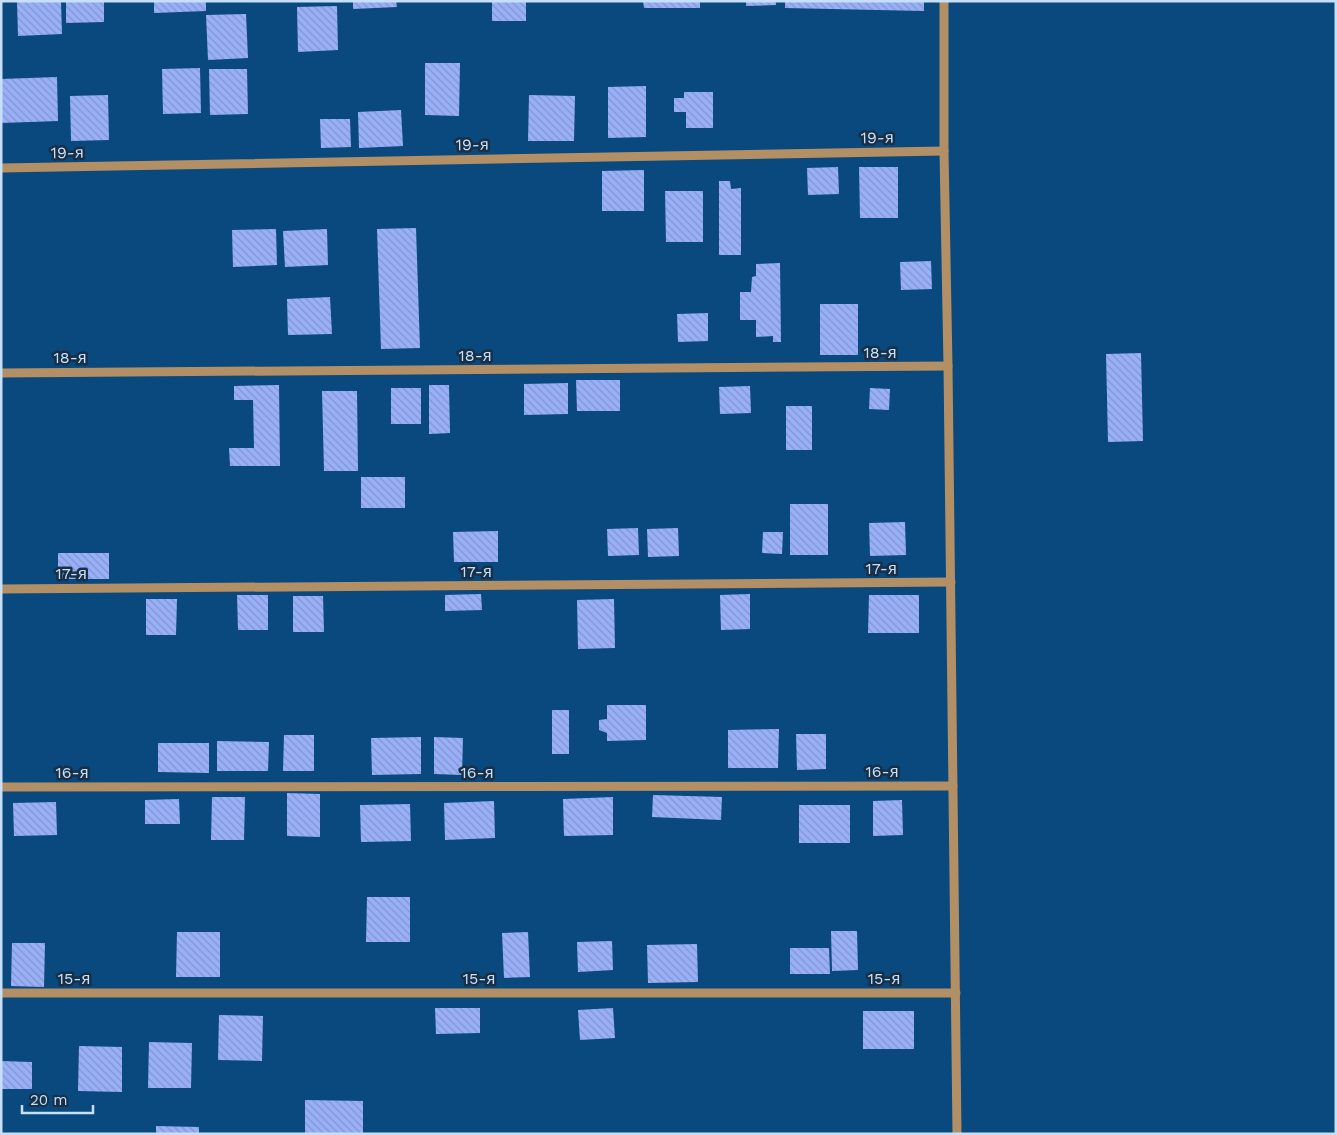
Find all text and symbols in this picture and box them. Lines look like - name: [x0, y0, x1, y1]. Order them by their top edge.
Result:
- street label: 19-я: [860, 128, 894, 147]
- street label: 19-я: [455, 135, 489, 154]
- street label: 19-я: [50, 143, 84, 162]
- street label: 18-я: [864, 343, 896, 362]
- street label: 18-я: [459, 346, 491, 365]
- street label: 18-я: [54, 348, 86, 367]
- street label: 17-я: [865, 559, 897, 578]
- street label: 17-я: [460, 562, 492, 581]
- street label: 17-я: [55, 564, 87, 583]
- street label: 16-я: [866, 762, 898, 781]
- street label: 16-я: [56, 763, 88, 782]
- street label: 16-я: [461, 763, 493, 782]
- street label: 15-я: [58, 969, 90, 988]
- street label: 15-я: [463, 969, 495, 988]
- street label: 15-я: [868, 969, 900, 988]
- scale bar: [22, 1082, 94, 1114]
- text: 20 m: [30, 1091, 68, 1109]

